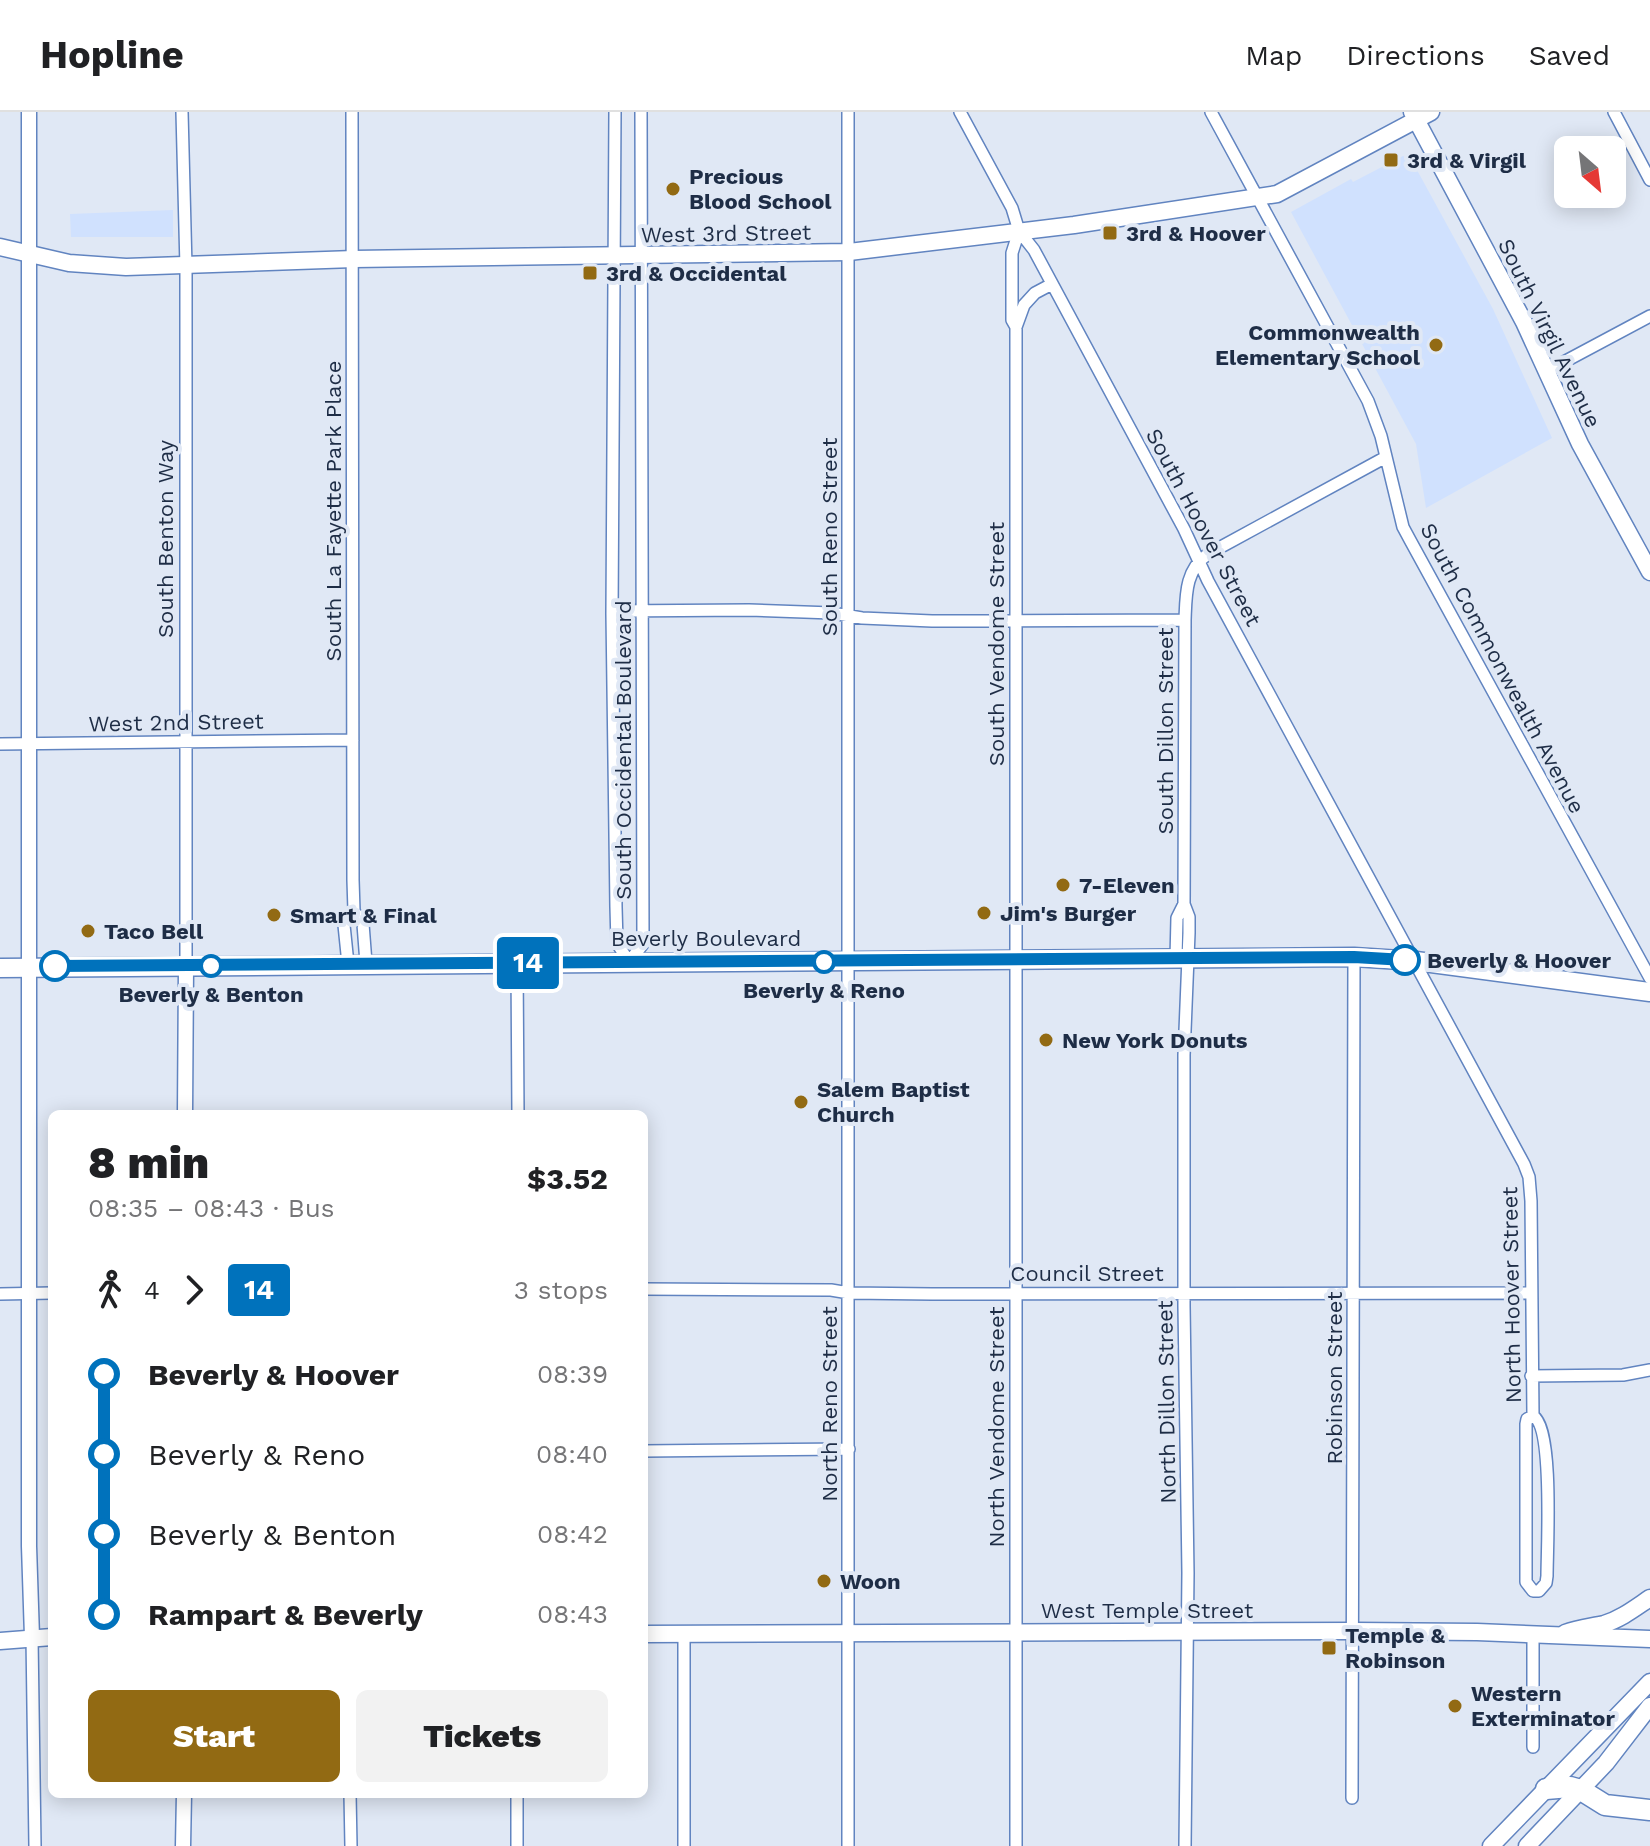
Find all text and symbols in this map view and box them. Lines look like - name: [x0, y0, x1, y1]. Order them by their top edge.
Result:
- text: Hopline: [40, 33, 184, 77]
- text: Map: [1245, 39, 1302, 72]
- text: Directions: [1346, 39, 1485, 72]
- text: Saved: [1529, 39, 1610, 72]
- north arrow: [1554, 136, 1626, 208]
- map controls: [1554, 136, 1626, 208]
- place label: 3rd & Virgil: [1407, 148, 1527, 173]
- marker: 3rd & Virgil: [1382, 151, 1400, 169]
- place label: Precious Blood School: [689, 164, 832, 214]
- marker: Precious Blood School: [664, 180, 682, 198]
- street label: West 3rd Street: [641, 220, 811, 247]
- place label: 3rd & Hoover: [1126, 221, 1266, 246]
- marker: 3rd & Hoover: [1101, 224, 1119, 242]
- street label: South Virgil Avenue: [1493, 235, 1606, 432]
- place label: 3rd & Occidental: [606, 261, 787, 286]
- marker: 3rd & Occidental: [581, 264, 599, 282]
- place label: Commonwealth Elementary School: [1215, 320, 1421, 370]
- marker: Commonwealth Elementary School: [1427, 336, 1445, 354]
- street label: South La Fayette Park Place: [321, 361, 346, 661]
- street label: South Hoover Street: [1141, 424, 1266, 630]
- street label: South Reno Street: [817, 438, 842, 636]
- street label: South Benton Way: [153, 439, 178, 638]
- street label: South Commonwealth Avenue: [1415, 519, 1590, 818]
- street label: South Vendome Street: [984, 522, 1009, 766]
- street label: South Occidental Boulevard: [611, 600, 636, 900]
- street label: South Dillon Street: [1153, 628, 1178, 834]
- street label: West 2nd Street: [88, 708, 264, 737]
- place label: 7-Eleven: [1079, 873, 1175, 898]
- marker: 7-Eleven: [1054, 876, 1072, 894]
- place label: Jim's Burger: [1000, 901, 1137, 926]
- place label: Smart & Final: [290, 903, 437, 928]
- marker: Jim's Burger: [975, 904, 993, 922]
- marker: Smart & Final: [265, 906, 283, 924]
- place label: Taco Bell: [104, 919, 204, 944]
- marker: Taco Bell: [79, 922, 97, 940]
- street label: Beverly Boulevard: [611, 926, 801, 951]
- line badge: 14: [492, 937, 564, 989]
- marker: Beverly & Hoover: [1390, 945, 1420, 975]
- text: 14: [513, 946, 543, 979]
- place label: Beverly & Hoover: [1427, 948, 1612, 973]
- unlabelled marker: [40, 951, 70, 981]
- marker: Beverly & Reno: [813, 951, 835, 973]
- marker: Beverly & Benton: [200, 955, 222, 977]
- place label: Beverly & Reno: [743, 978, 905, 1003]
- place label: Beverly & Benton: [118, 982, 304, 1007]
- place label: New York Donuts: [1062, 1028, 1248, 1053]
- marker: New York Donuts: [1037, 1031, 1055, 1049]
- place label: Salem Baptist Church: [817, 1077, 970, 1127]
- marker: Salem Baptist Church: [792, 1093, 810, 1111]
- text: 8 min: [88, 1137, 209, 1189]
- text: $3.52: [527, 1161, 608, 1196]
- street label: North Hoover Street: [1497, 1187, 1526, 1403]
- text: 08:35 – 08:43 · Bus: [88, 1193, 334, 1223]
- street label: Council Street: [1010, 1261, 1164, 1286]
- icon: walk: [88, 1268, 132, 1312]
- icon: forward: [172, 1268, 216, 1312]
- text: 14: [244, 1273, 274, 1306]
- text: 4: [144, 1275, 160, 1305]
- text: 3 stops: [514, 1275, 608, 1305]
- street label: Robinson Street: [1322, 1292, 1347, 1464]
- street label: North Dillon Street: [1152, 1300, 1181, 1504]
- street label: North Reno Street: [817, 1306, 842, 1502]
- street label: North Vendome Street: [984, 1306, 1009, 1548]
- text: Beverly & Hoover: [148, 1357, 399, 1392]
- text: 08:39: [537, 1359, 608, 1389]
- text: Beverly & Reno: [148, 1437, 365, 1472]
- text: 08:40: [536, 1439, 608, 1469]
- text: Beverly & Benton: [148, 1517, 396, 1552]
- text: 08:42: [537, 1519, 608, 1549]
- place label: Woon: [840, 1569, 901, 1594]
- marker: Woon: [815, 1572, 833, 1590]
- text: Rampart & Beverly: [148, 1597, 423, 1632]
- street label: West Temple Street: [1041, 1598, 1253, 1623]
- text: 08:43: [537, 1599, 608, 1629]
- place label: Temple & Robinson: [1345, 1623, 1446, 1673]
- marker: Temple & Robinson: [1320, 1639, 1338, 1657]
- place label: Western Exterminator: [1471, 1681, 1615, 1731]
- button: Start: [88, 1690, 340, 1782]
- button: Tickets: [356, 1690, 608, 1782]
- marker: Western Exterminator: [1446, 1697, 1464, 1715]

